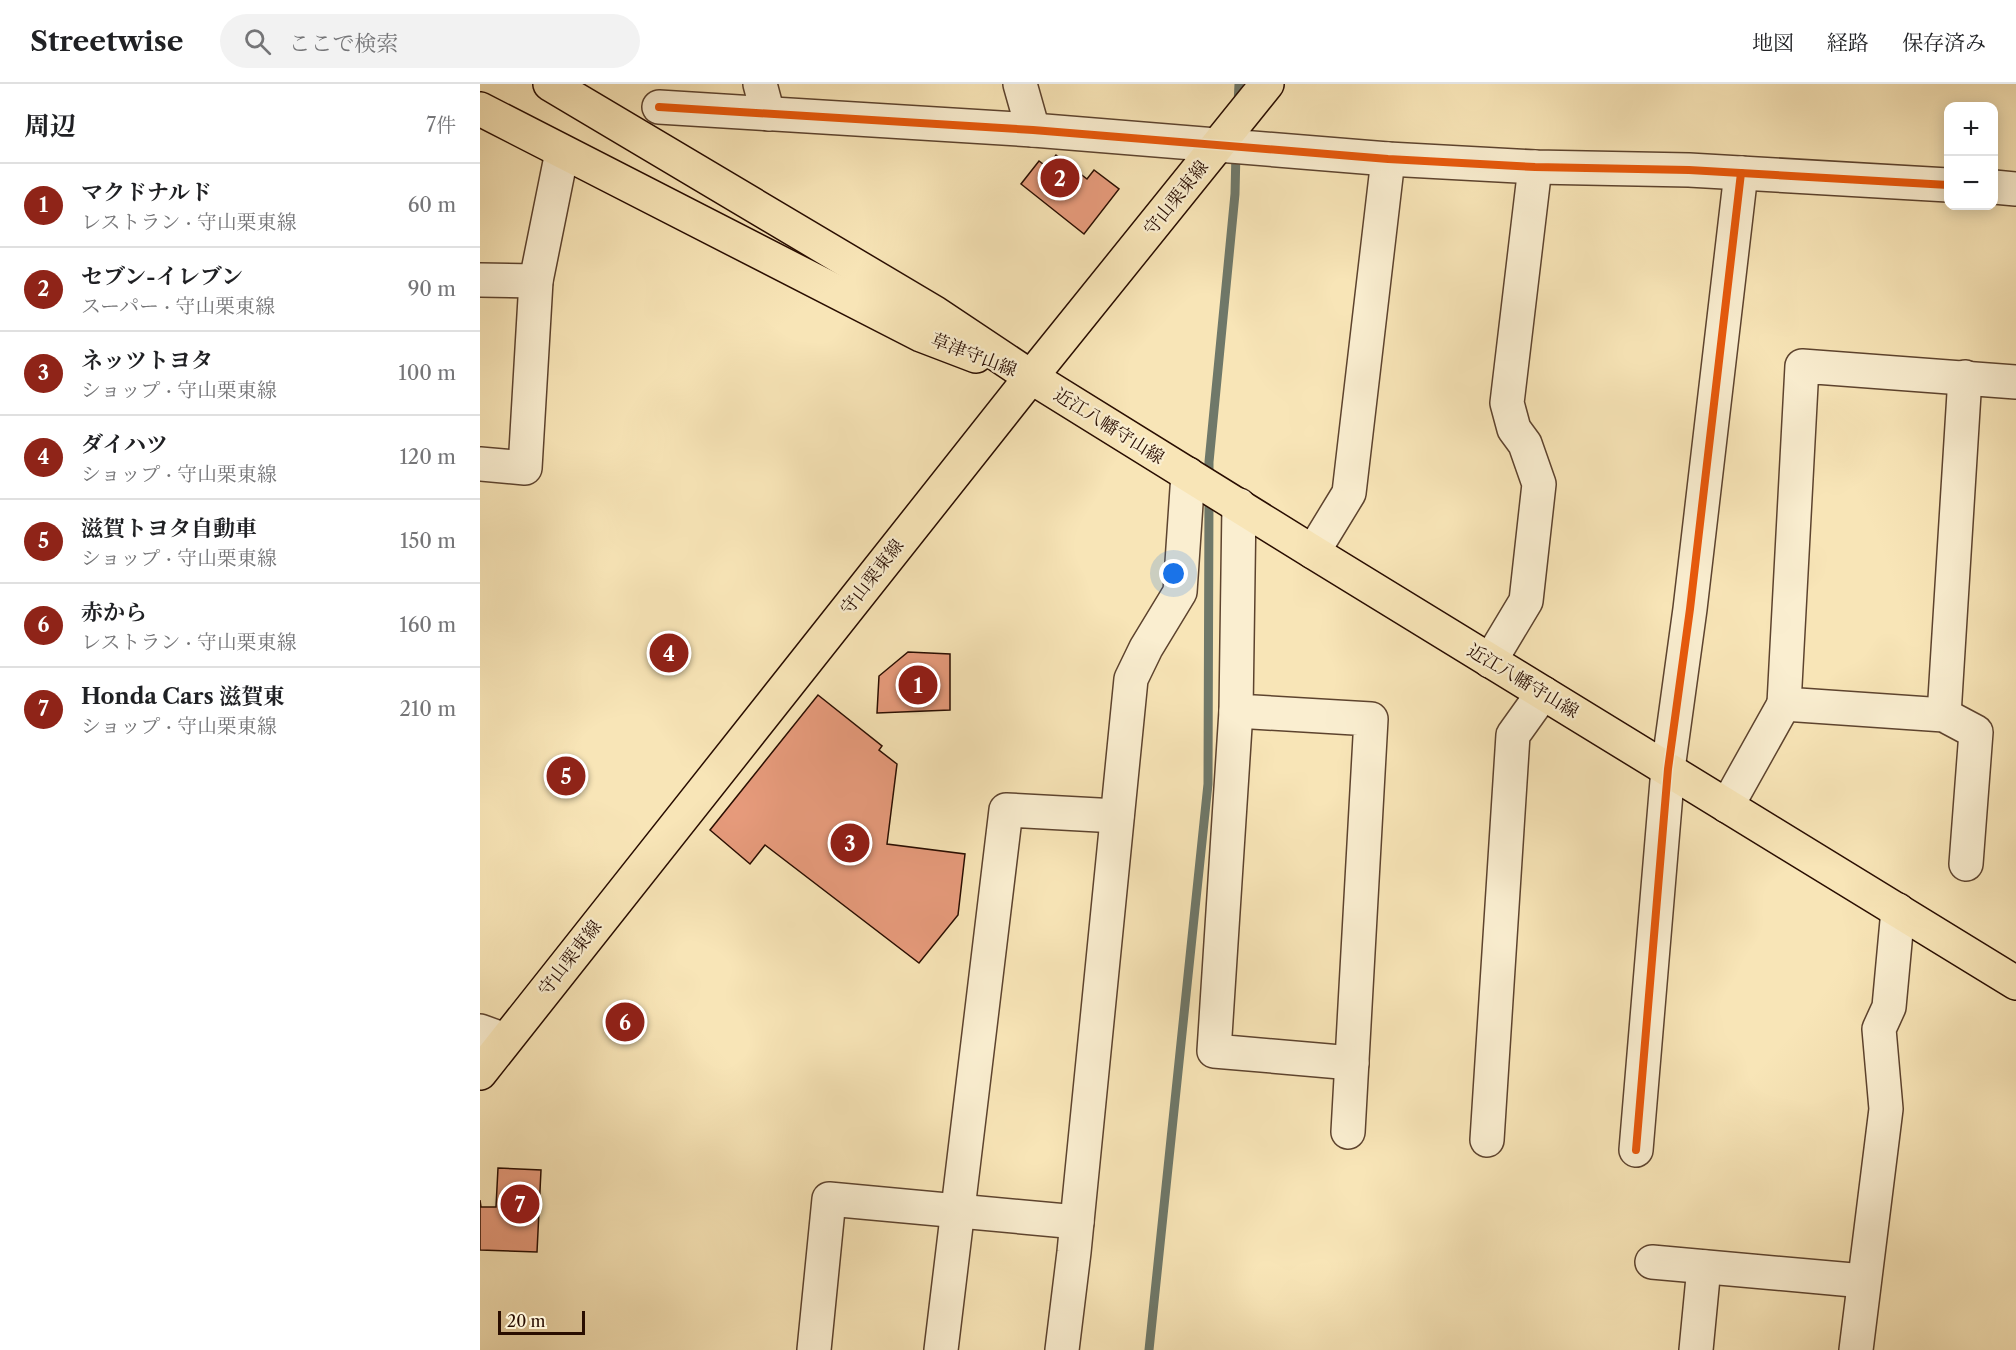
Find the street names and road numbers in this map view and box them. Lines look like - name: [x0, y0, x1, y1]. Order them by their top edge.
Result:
- street label: 守山栗東線: [1139, 156, 1213, 240]
- street label: 草津守山線: [928, 329, 1020, 381]
- street label: 近江八幡守山線: [1050, 383, 1168, 469]
- street label: 守山栗東線: [836, 535, 908, 619]
- street label: 近江八幡守山線: [1463, 639, 1583, 723]
- street label: 守山栗東線: [534, 916, 606, 1000]

